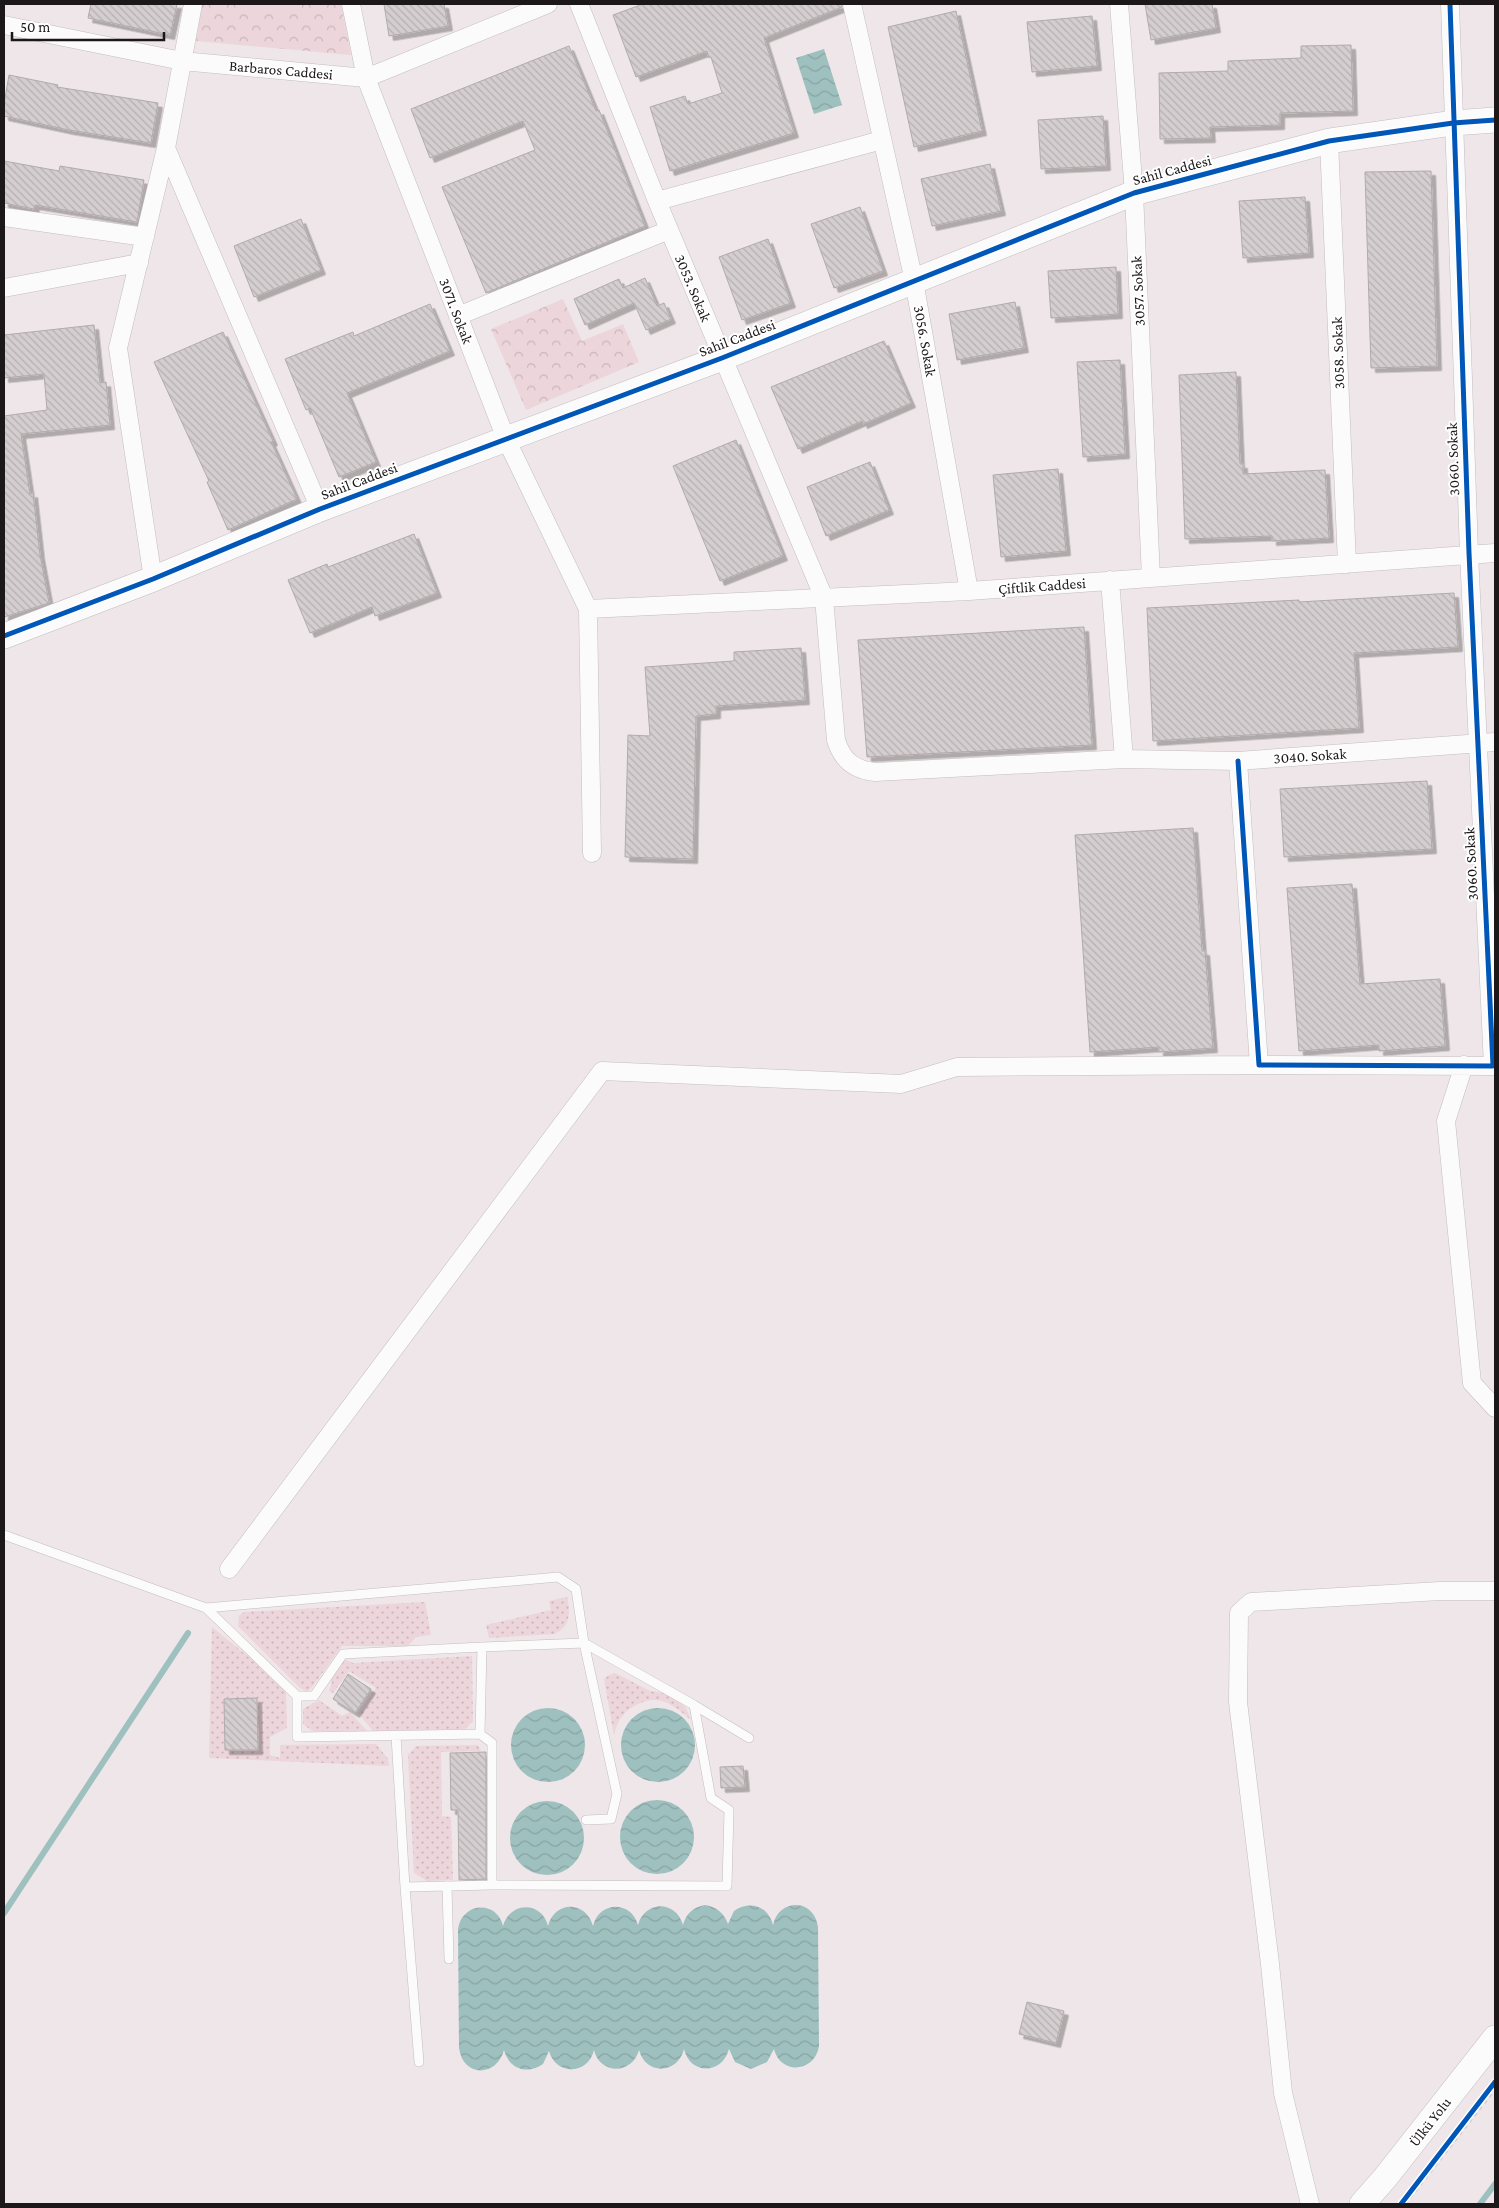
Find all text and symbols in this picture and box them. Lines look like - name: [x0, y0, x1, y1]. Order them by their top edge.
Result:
- scale bar: [12, 10, 165, 42]
- text: 50 m: [20, 19, 50, 35]
- street label: Barbaros Caddesi: [228, 57, 334, 83]
- street label: Sahil Caddesi: [1131, 152, 1213, 188]
- street label: 3053. Sokak: [672, 252, 715, 325]
- street label: 3057. Sokak: [1128, 255, 1148, 327]
- street label: 3071. Sokak: [436, 276, 476, 347]
- street label: 3056. Sokak: [911, 304, 939, 379]
- street label: Sahil Caddesi: [696, 316, 778, 360]
- street label: 3058. Sokak: [1329, 316, 1347, 390]
- street label: 3060. Sokak: [1444, 421, 1462, 496]
- street label: Sahil Caddesi: [318, 459, 400, 503]
- street label: Çiftlik Caddesi: [998, 575, 1087, 598]
- street label: 3040. Sokak: [1273, 745, 1348, 767]
- street label: 3060. Sokak: [1461, 826, 1481, 901]
- street label: Ülkü Yolu: [1406, 2094, 1454, 2150]

